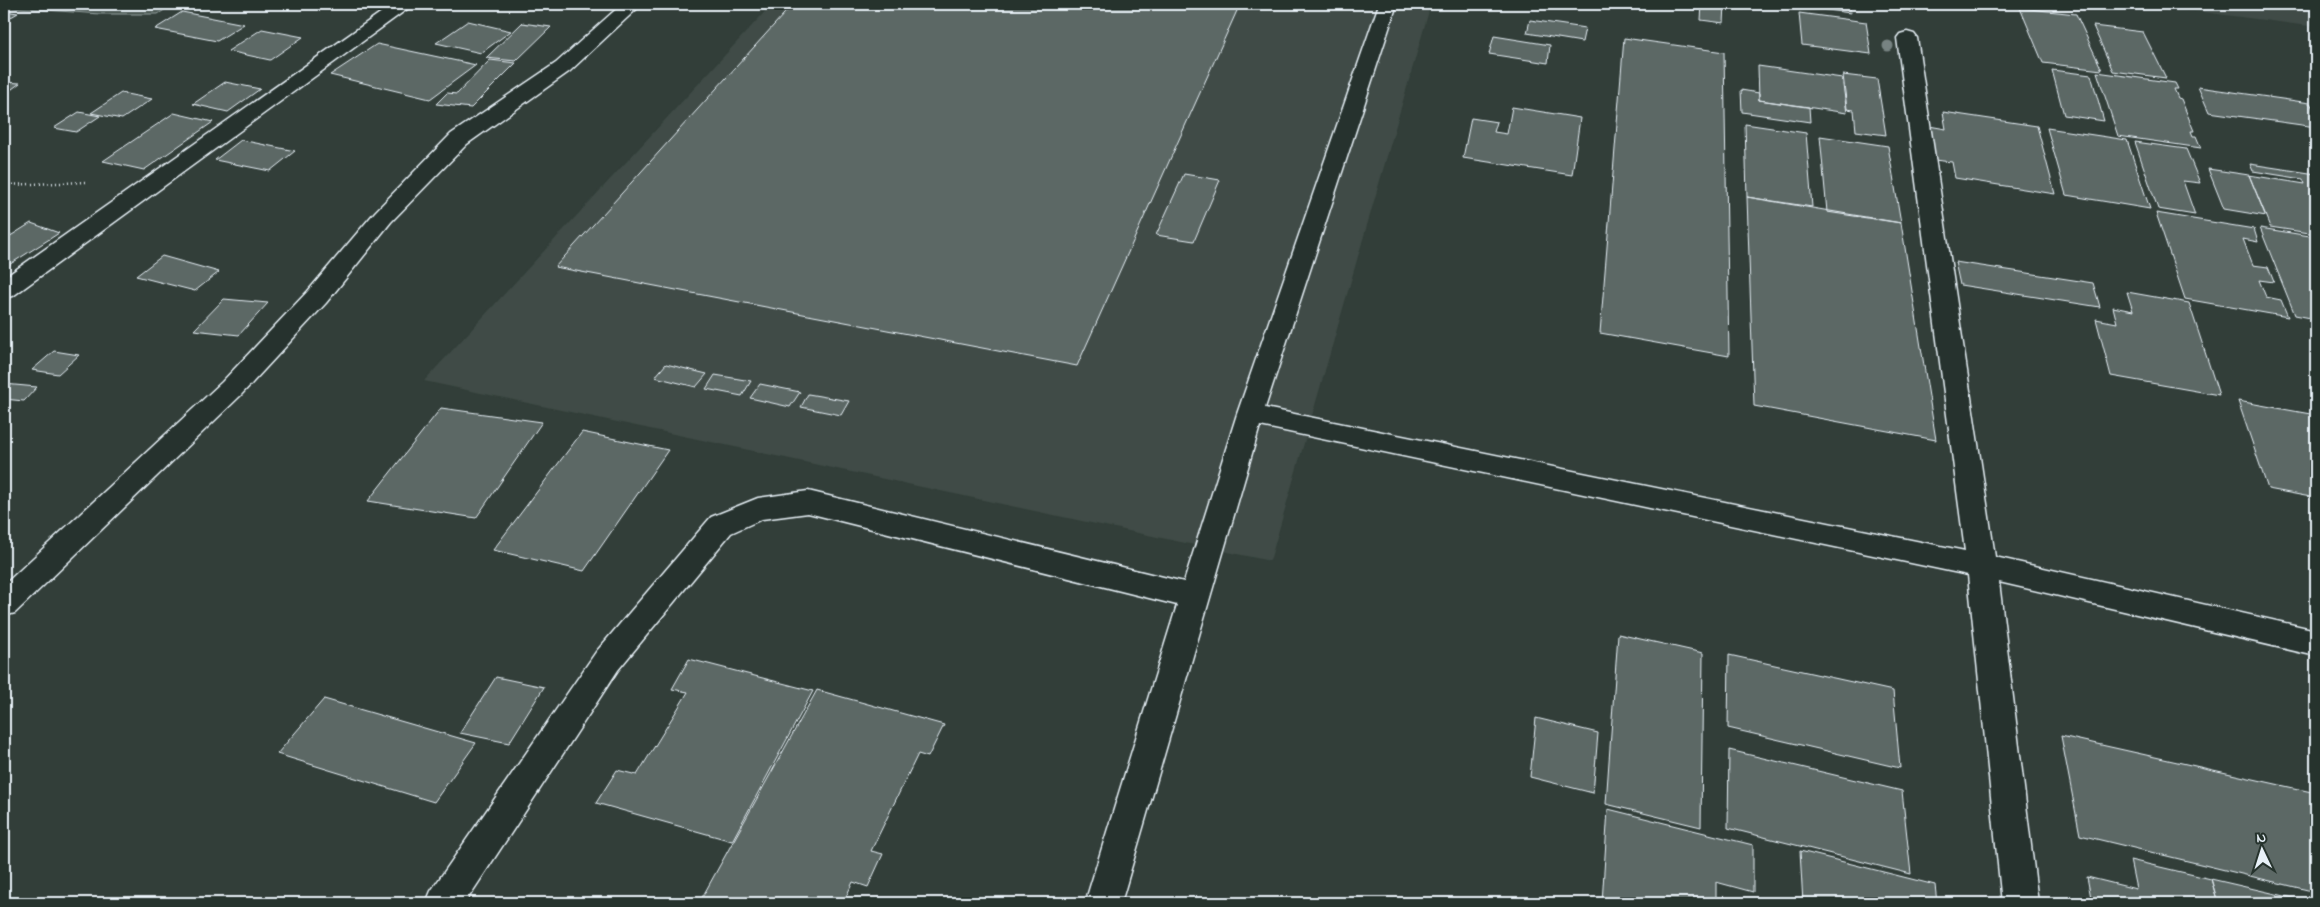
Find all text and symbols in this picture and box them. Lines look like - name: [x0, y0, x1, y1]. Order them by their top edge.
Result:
- north arrow: [2238, 824, 2288, 874]
- text: N: [2256, 828, 2267, 849]

